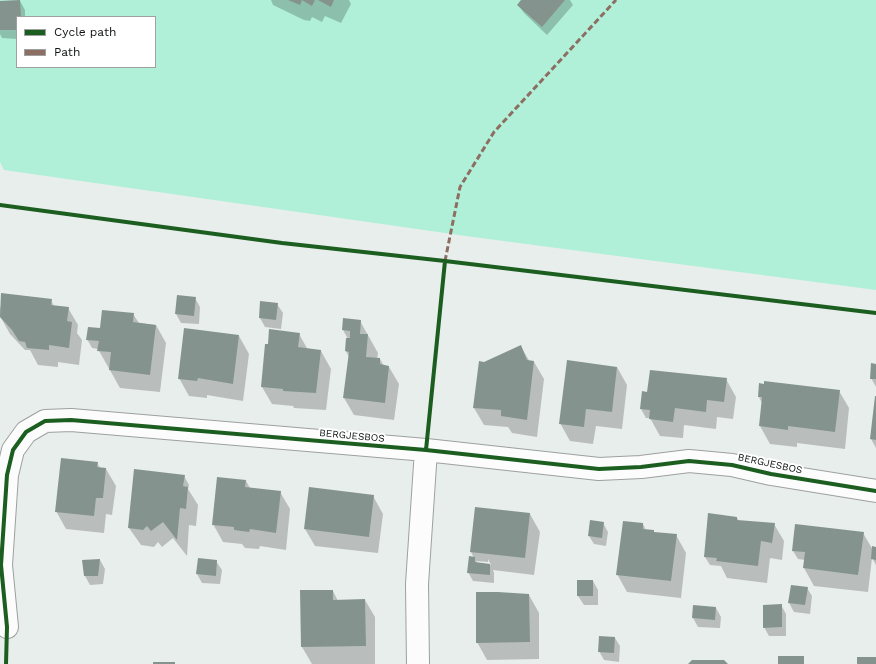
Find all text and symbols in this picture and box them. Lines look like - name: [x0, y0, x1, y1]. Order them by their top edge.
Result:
- legend: [16, 16, 156, 68]
- text: Cycle path: [54, 25, 116, 39]
- text: Path: [54, 45, 80, 59]
- street label: BERGJESBOS: [319, 427, 385, 445]
- street label: BERGJESBOS: [737, 451, 803, 477]

